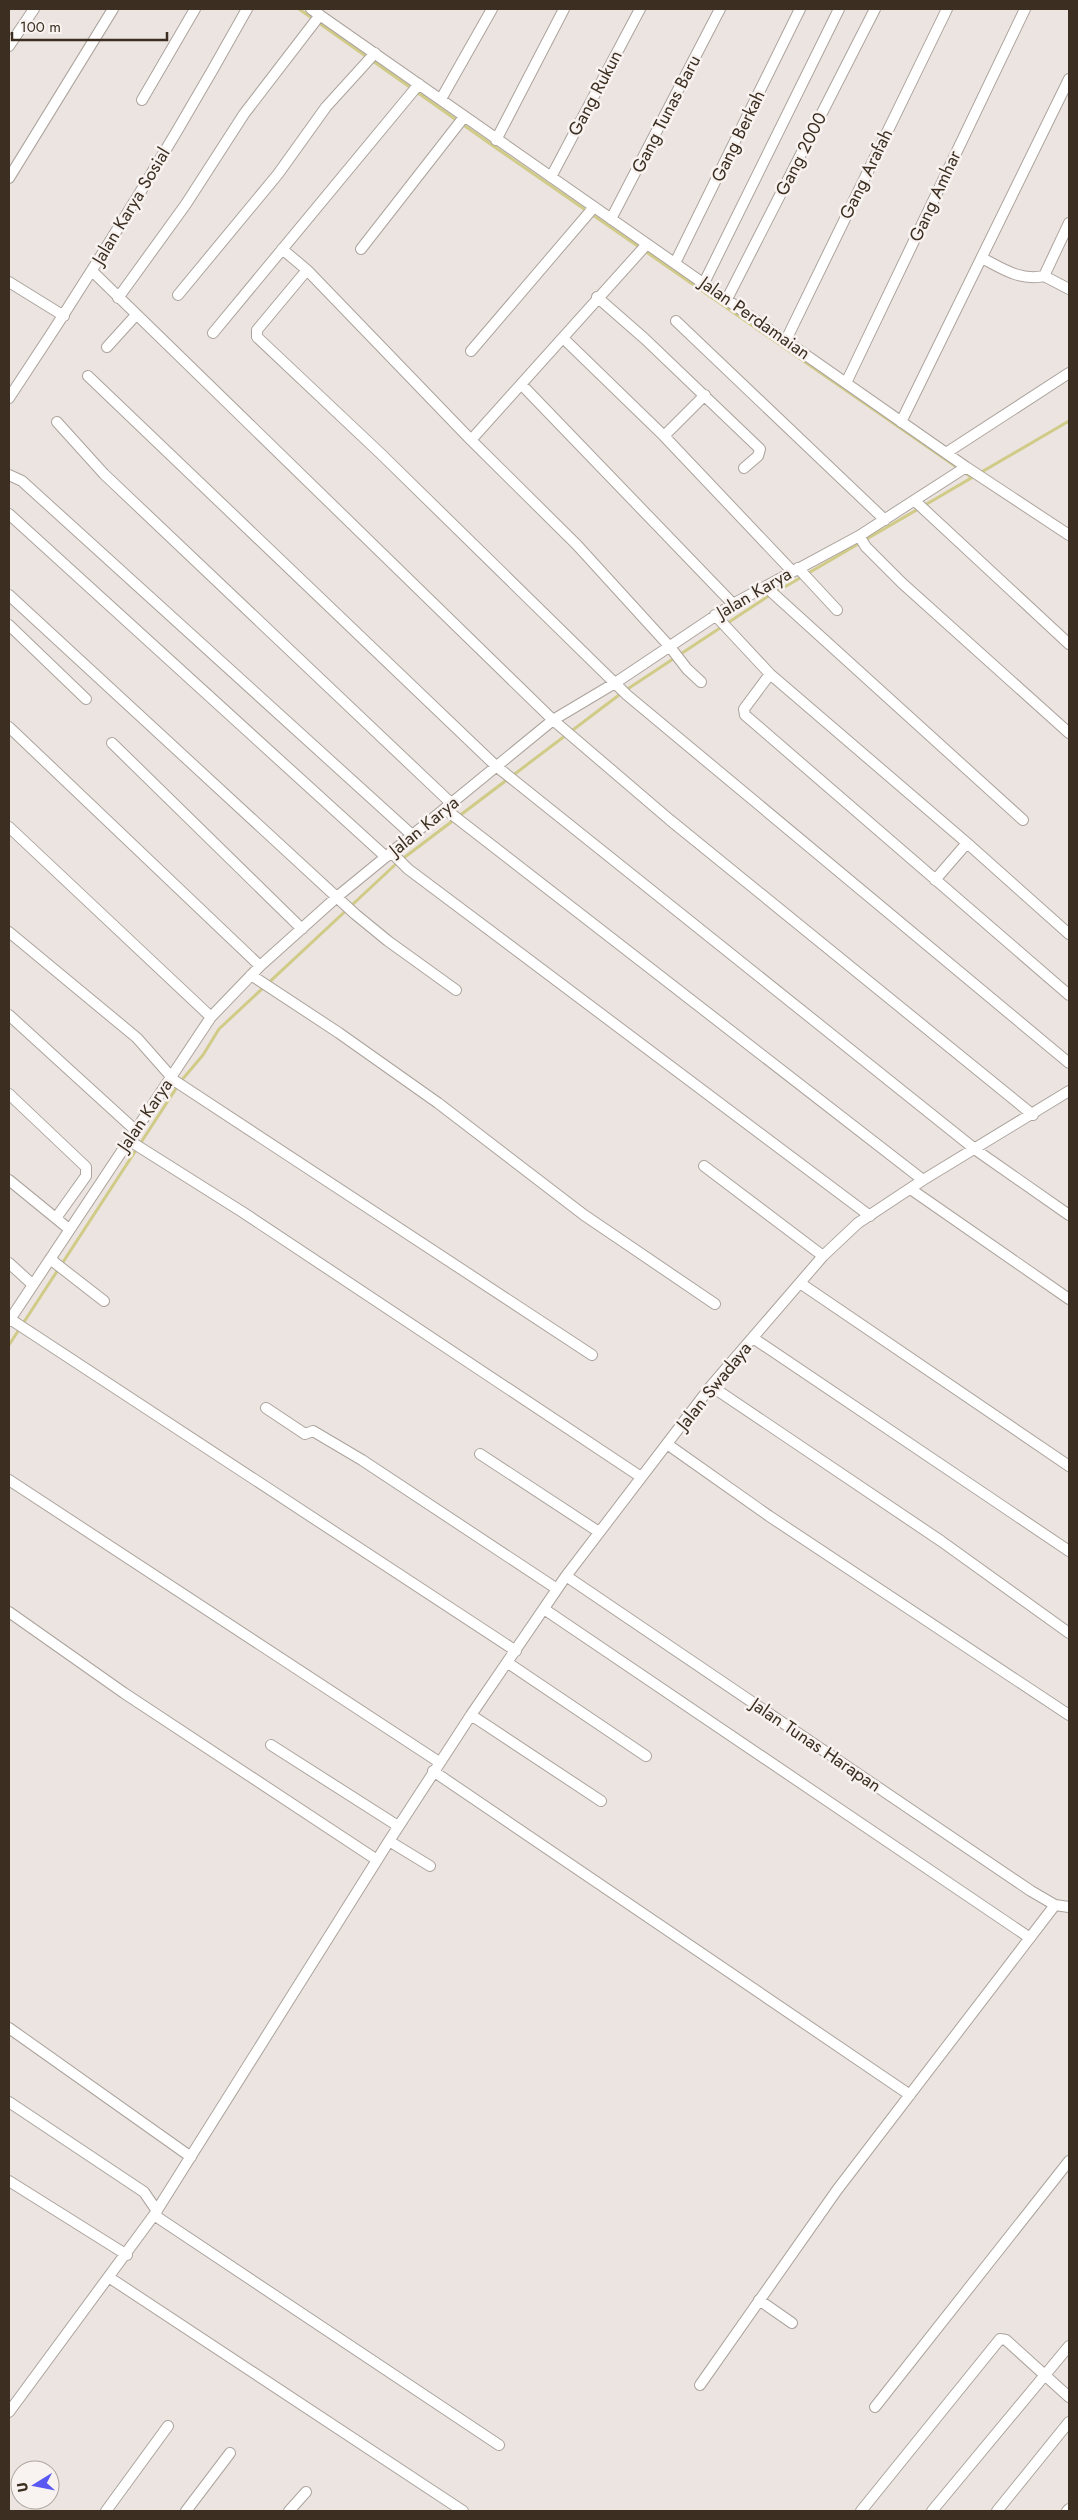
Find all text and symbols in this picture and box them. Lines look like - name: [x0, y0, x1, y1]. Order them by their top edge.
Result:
- scale bar: [12, 10, 168, 42]
- text: 100 m: [20, 16, 61, 38]
- street label: Gang Rukun: [561, 45, 629, 141]
- street label: Gang Tunas Baru: [625, 51, 707, 177]
- street label: Gang Berkah: [705, 86, 771, 186]
- street label: Gang 2000: [769, 108, 833, 200]
- street label: Gang Arafah: [833, 124, 899, 224]
- street label: Jalan Karya Sosial: [85, 142, 176, 271]
- street label: Gang Amhar: [903, 145, 968, 246]
- street label: Jalan Perdamaian: [693, 269, 816, 366]
- street label: Jalan Karya: [710, 561, 796, 626]
- street label: Jalan Karya: [382, 790, 464, 863]
- street label: Jalan Karya: [110, 1073, 179, 1158]
- street label: Jalan Swadaya: [669, 1336, 758, 1437]
- street label: Jalan Tunas Harapan: [744, 1690, 886, 1798]
- north arrow: [10, 2460, 60, 2510]
- text: U: [11, 2481, 33, 2494]

